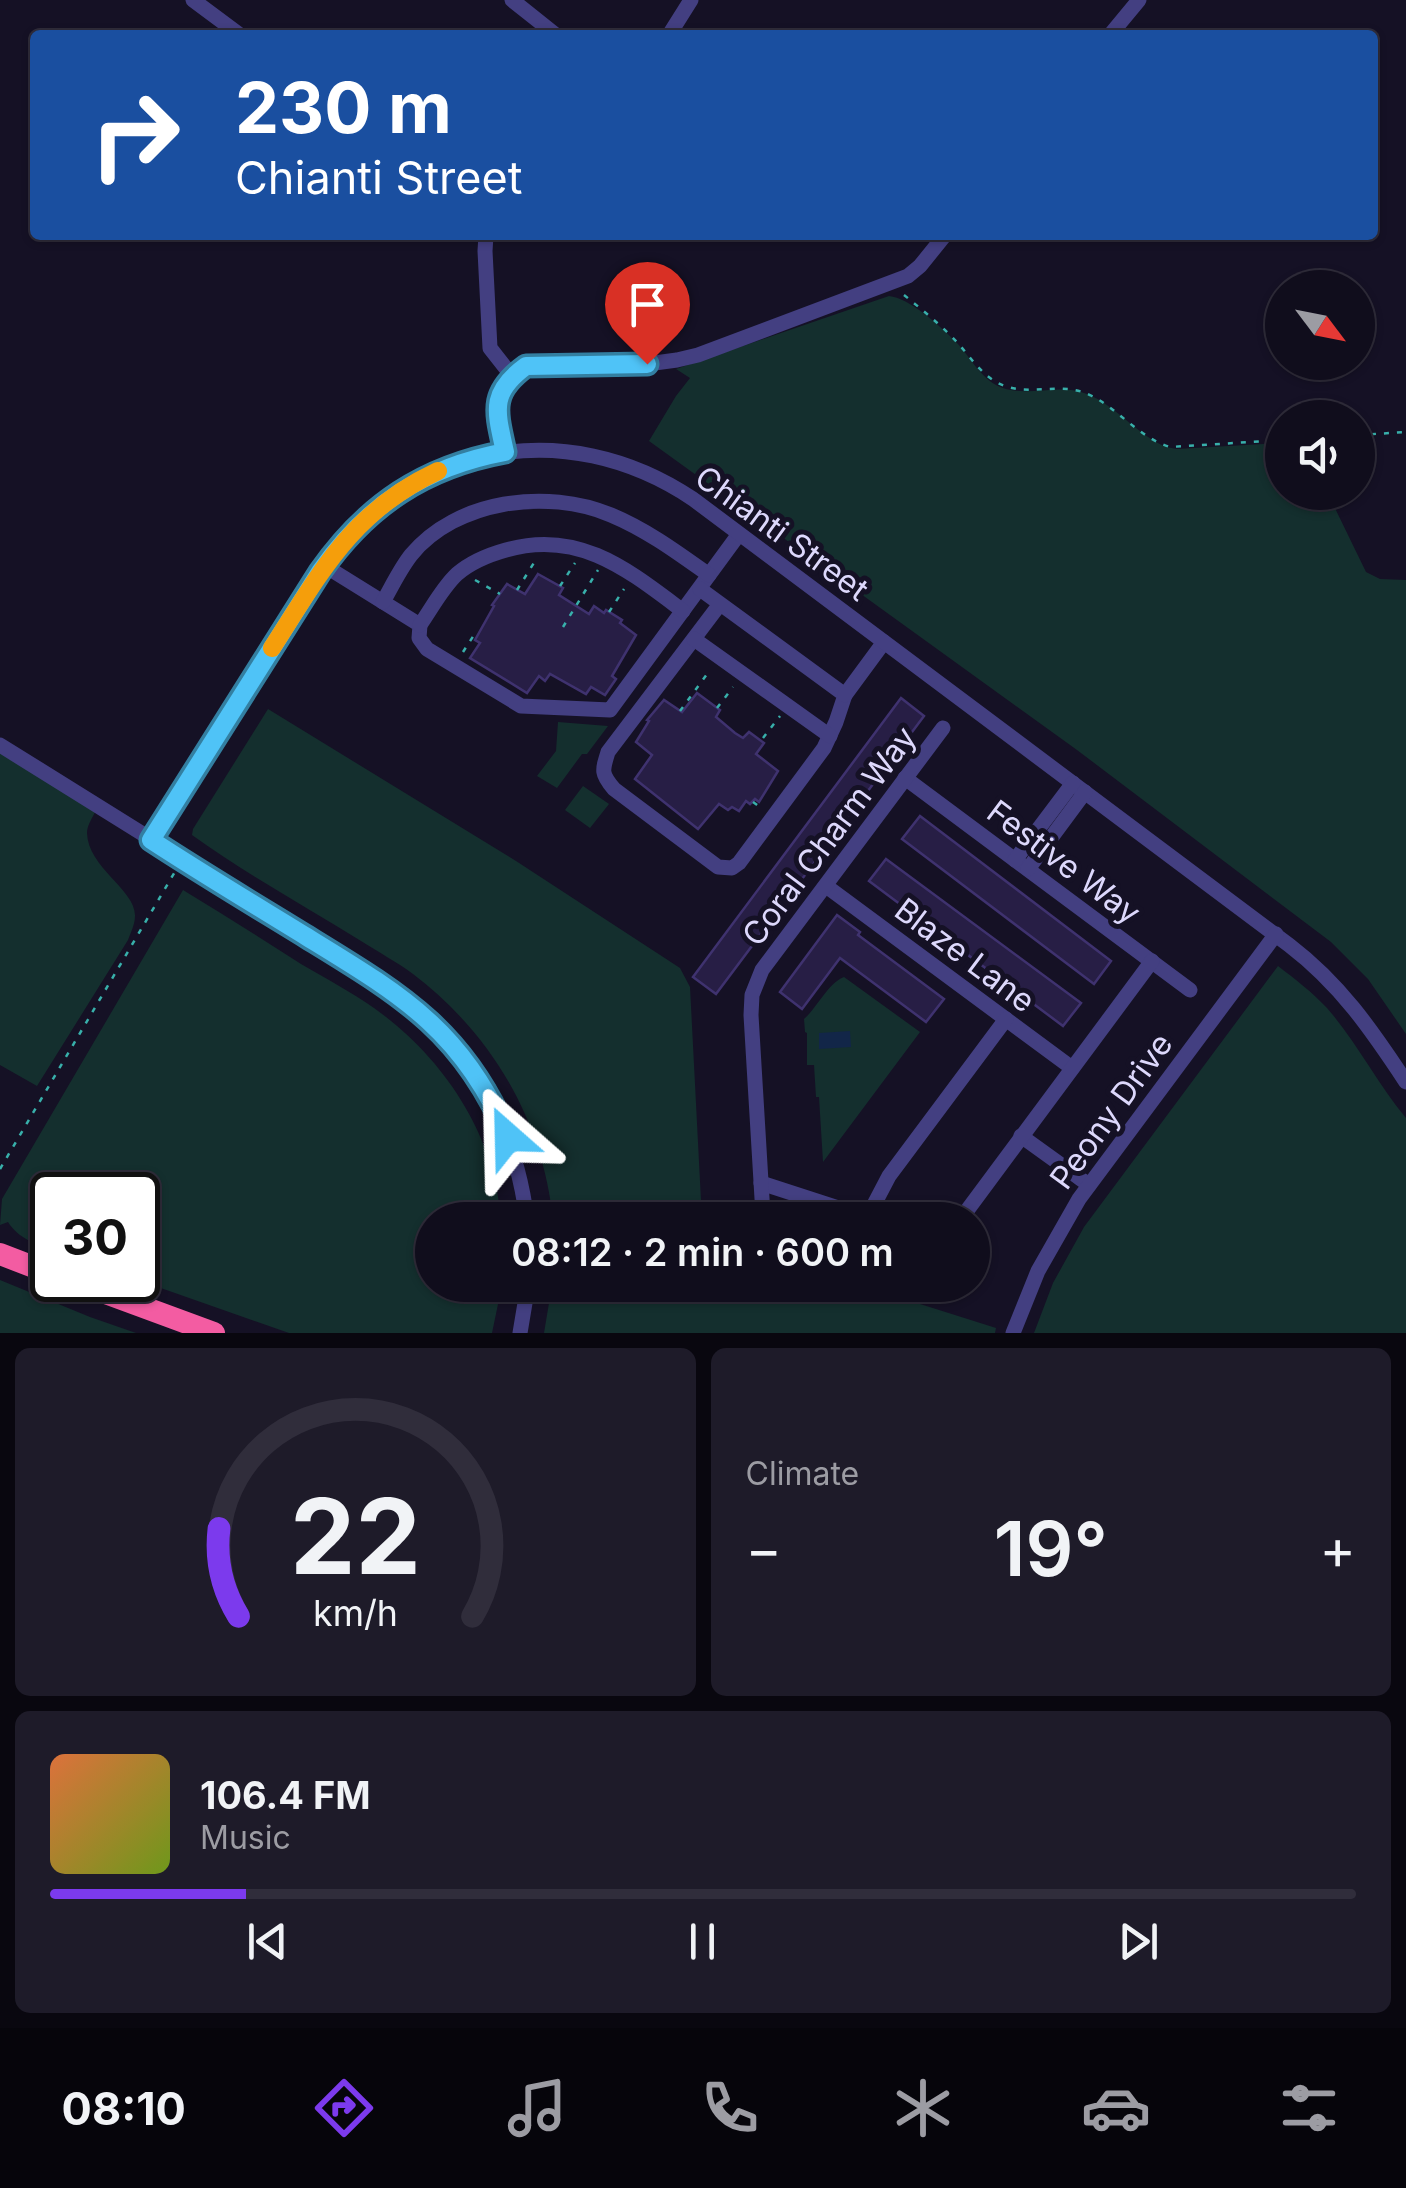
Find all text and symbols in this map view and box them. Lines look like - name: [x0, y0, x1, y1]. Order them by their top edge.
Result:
- text: 230 m: [235, 65, 452, 150]
- icon: right: [70, 70, 200, 200]
- text: Chianti Street: [235, 150, 523, 205]
- pin: [605, 262, 690, 365]
- north arrow: [1265, 270, 1375, 380]
- map controls: [1265, 270, 1375, 510]
- icon: arrive: [620, 277, 675, 332]
- button: sound: [1265, 400, 1375, 510]
- street label: Chianti Street: [688, 457, 876, 609]
- street label: Coral Charm Way: [734, 719, 924, 953]
- street label: Festive Way: [980, 792, 1148, 932]
- street label: Blaze Lane: [887, 890, 1043, 1020]
- street label: Peony Drive: [1041, 1026, 1181, 1196]
- position arrow: [456, 1085, 560, 1189]
- speed limit sign: 30: [30, 1172, 160, 1302]
- text: 08:12 · 2 min · 600 m: [511, 1229, 894, 1275]
- text: Climate: [746, 1454, 859, 1493]
- text: 22: [290, 1473, 421, 1599]
- text: 19°: [994, 1503, 1108, 1594]
- text: −: [746, 1516, 782, 1582]
- text: +: [1320, 1516, 1356, 1582]
- text: km/h: [313, 1591, 398, 1635]
- text: 106.4 FM: [200, 1772, 371, 1818]
- text: Music: [200, 1818, 291, 1857]
- icon: previous: [240, 1914, 295, 1969]
- icon: pause: [675, 1914, 730, 1969]
- icon: next: [1111, 1914, 1166, 1969]
- icon: directions: [309, 2073, 379, 2143]
- icon: music: [502, 2073, 572, 2143]
- icon: phone: [695, 2073, 765, 2143]
- icon: climate: [888, 2073, 958, 2143]
- icon: car: [1081, 2073, 1151, 2143]
- icon: filters: [1274, 2073, 1344, 2143]
- text: 08:10: [62, 2081, 186, 2136]

